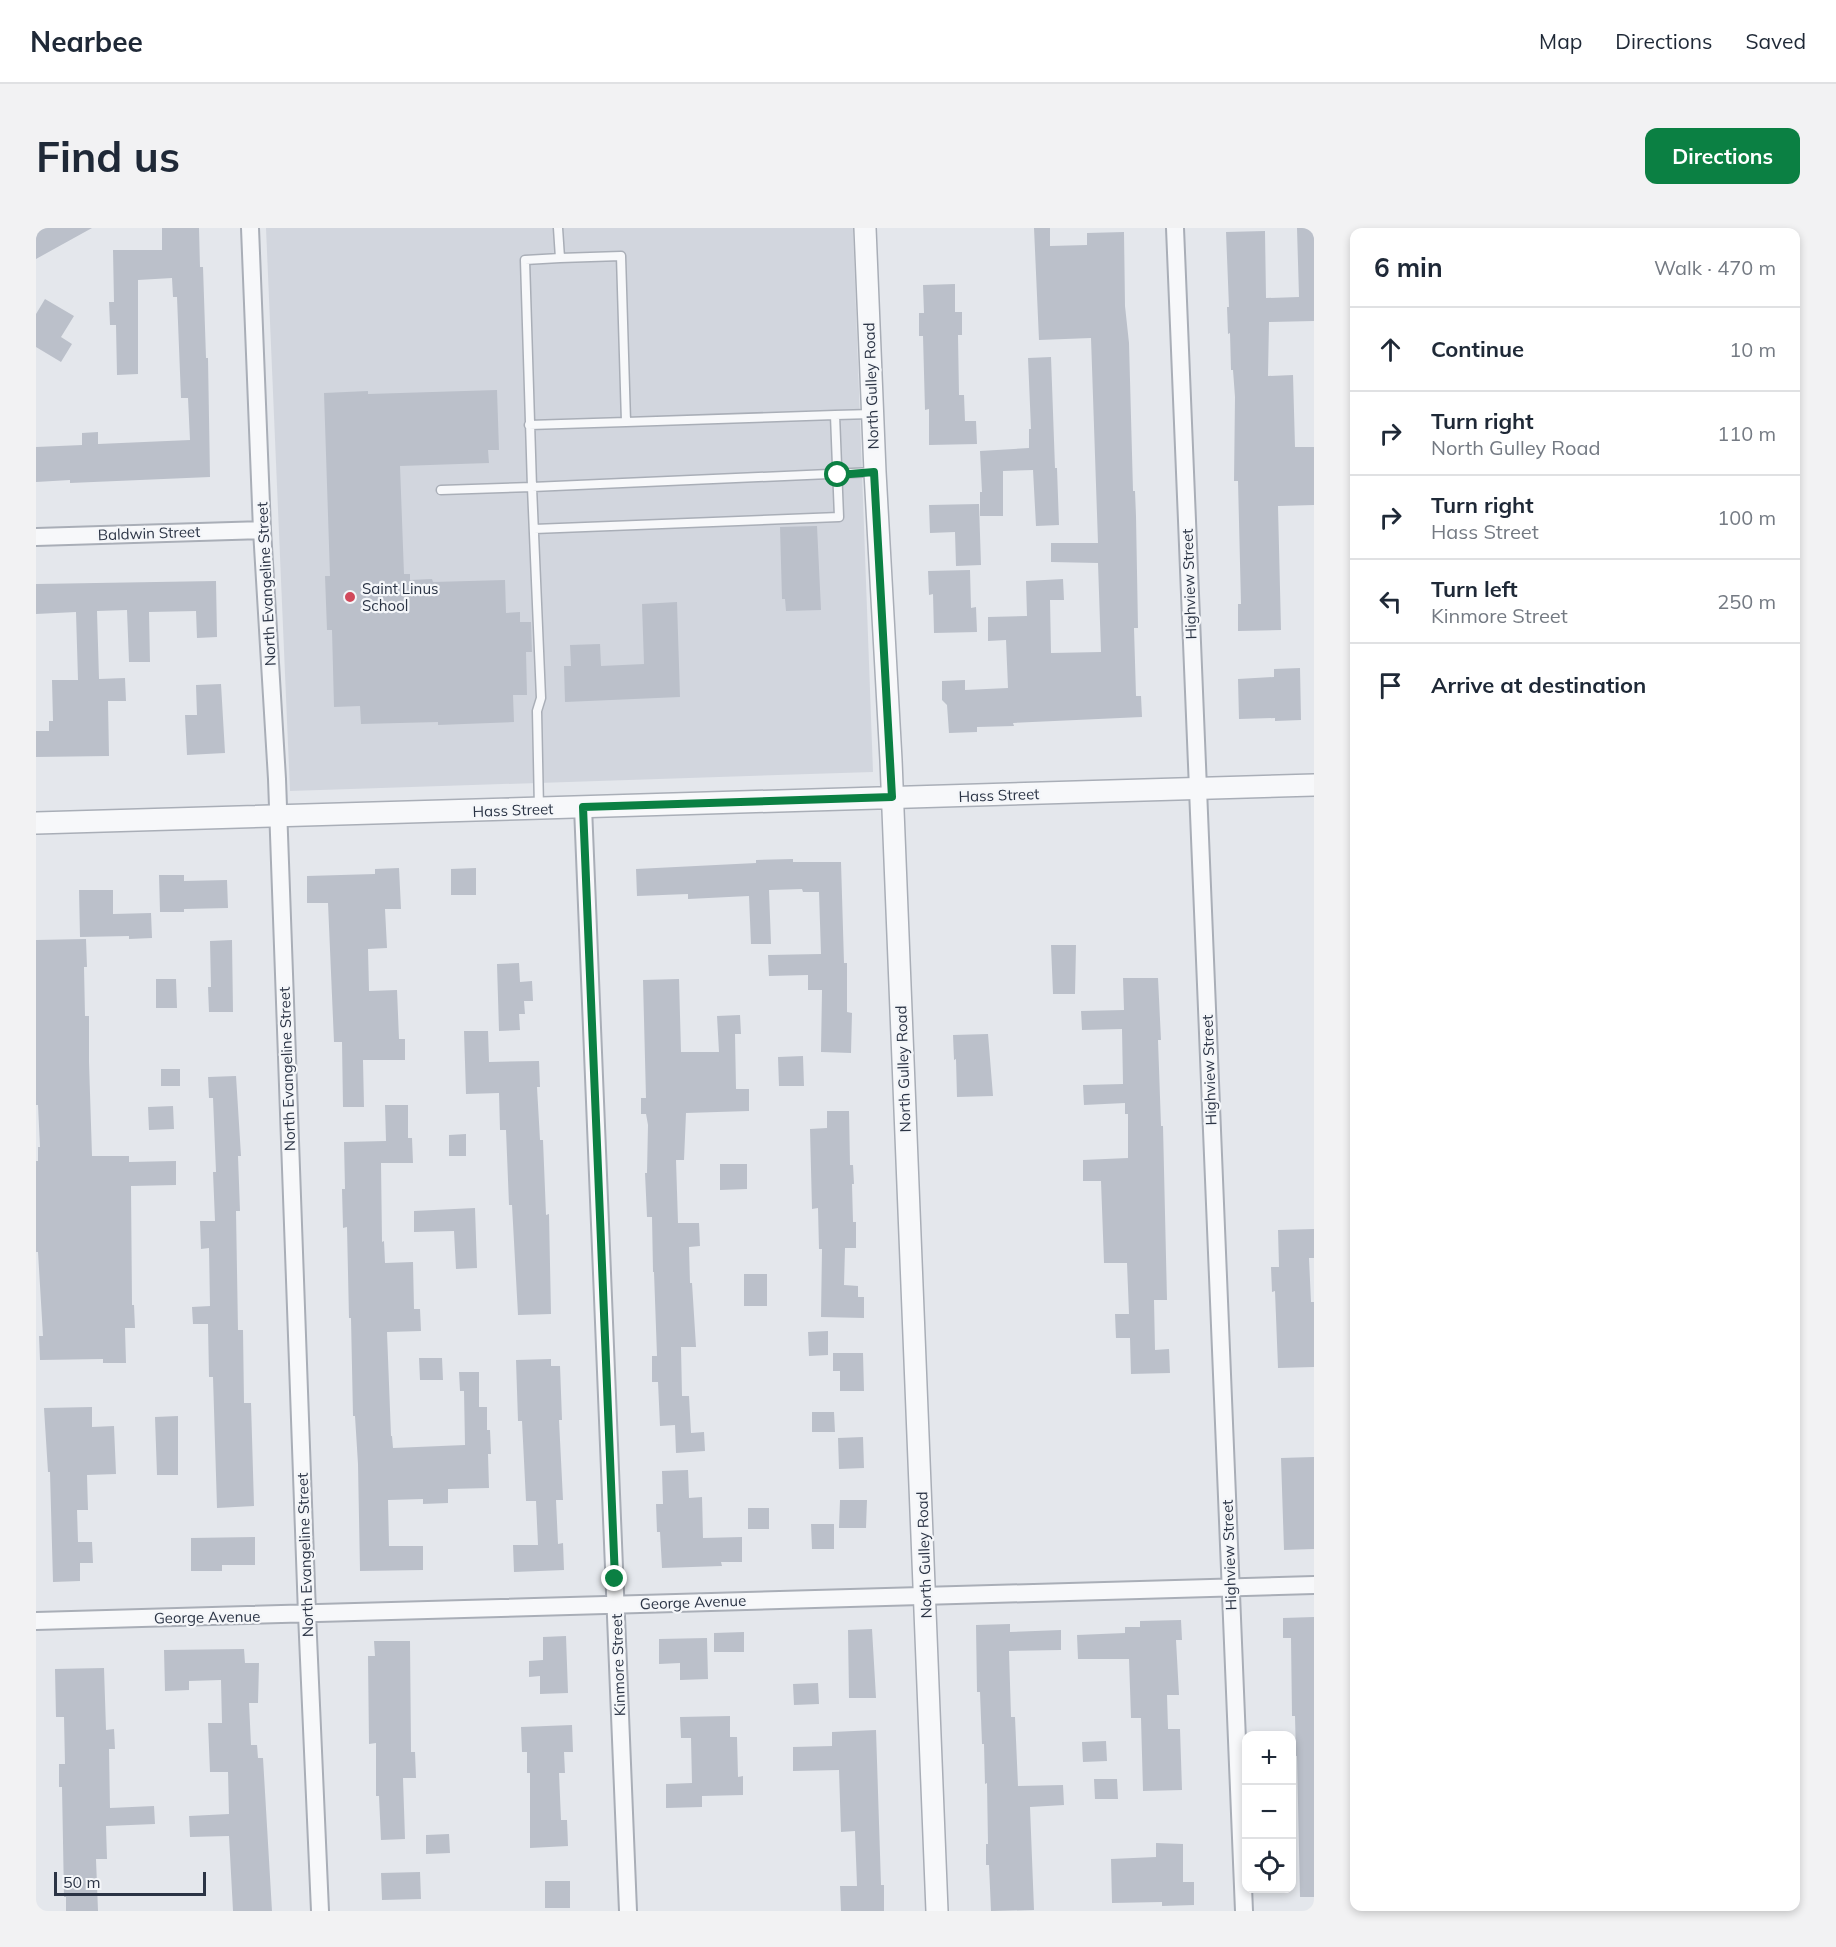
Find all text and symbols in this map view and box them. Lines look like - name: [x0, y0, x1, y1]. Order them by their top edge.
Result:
- text: Nearbee: [30, 24, 143, 59]
- text: Map: [1539, 28, 1582, 54]
- text: Directions: [1615, 28, 1712, 54]
- text: Saved: [1745, 28, 1806, 54]
- button: Directions: [1645, 128, 1800, 184]
- text: Find us: [36, 130, 180, 183]
- text: 6 min: [1374, 251, 1443, 284]
- text: Walk · 470 m: [1654, 255, 1776, 280]
- street label: North Gulley Road: [859, 322, 883, 450]
- icon: ahead: [1374, 333, 1407, 366]
- text: Continue: [1431, 335, 1524, 363]
- text: 10 m: [1729, 337, 1776, 362]
- text: Turn right: [1431, 407, 1534, 435]
- icon: right: [1374, 417, 1407, 450]
- text: 110 m: [1717, 421, 1776, 446]
- text: North Gulley Road: [1431, 435, 1600, 460]
- route start: [824, 461, 850, 487]
- text: Turn right: [1431, 491, 1534, 519]
- street label: North Evangeline Street: [252, 501, 280, 667]
- icon: right: [1374, 501, 1407, 534]
- text: 100 m: [1717, 505, 1776, 530]
- text: Hass Street: [1431, 519, 1539, 544]
- street label: Baldwin Street: [97, 522, 201, 544]
- street label: Highview Street: [1178, 528, 1200, 640]
- text: Turn left: [1431, 575, 1518, 603]
- place label: Saint Linus School: [362, 579, 439, 615]
- icon: left: [1374, 585, 1407, 618]
- text: 250 m: [1717, 589, 1776, 614]
- marker: Saint Linus School: [343, 590, 357, 604]
- text: Kinmore Street: [1431, 603, 1568, 628]
- icon: arrive: [1374, 669, 1407, 702]
- text: Arrive at destination: [1431, 671, 1646, 699]
- street label: Hass Street: [958, 784, 1040, 806]
- street label: Hass Street: [472, 799, 554, 821]
- street label: North Evangeline Street: [275, 986, 299, 1152]
- street label: North Gulley Road: [891, 1005, 915, 1133]
- street label: Highview Street: [1198, 1014, 1220, 1126]
- street label: North Evangeline Street: [293, 1472, 317, 1638]
- street label: North Gulley Road: [912, 1491, 936, 1619]
- street label: Highview Street: [1218, 1499, 1240, 1611]
- route end: [601, 1565, 627, 1591]
- street label: George Avenue: [639, 1591, 747, 1613]
- street label: George Avenue: [154, 1607, 260, 1627]
- street label: Kinmore Street: [607, 1613, 629, 1717]
- map controls: [1242, 1731, 1296, 1893]
- button: +: [1242, 1731, 1296, 1785]
- button: −: [1242, 1785, 1296, 1839]
- button: locate: [1242, 1839, 1296, 1893]
- scale bar: [54, 1869, 206, 1896]
- text: 50 m: [63, 1872, 100, 1892]

